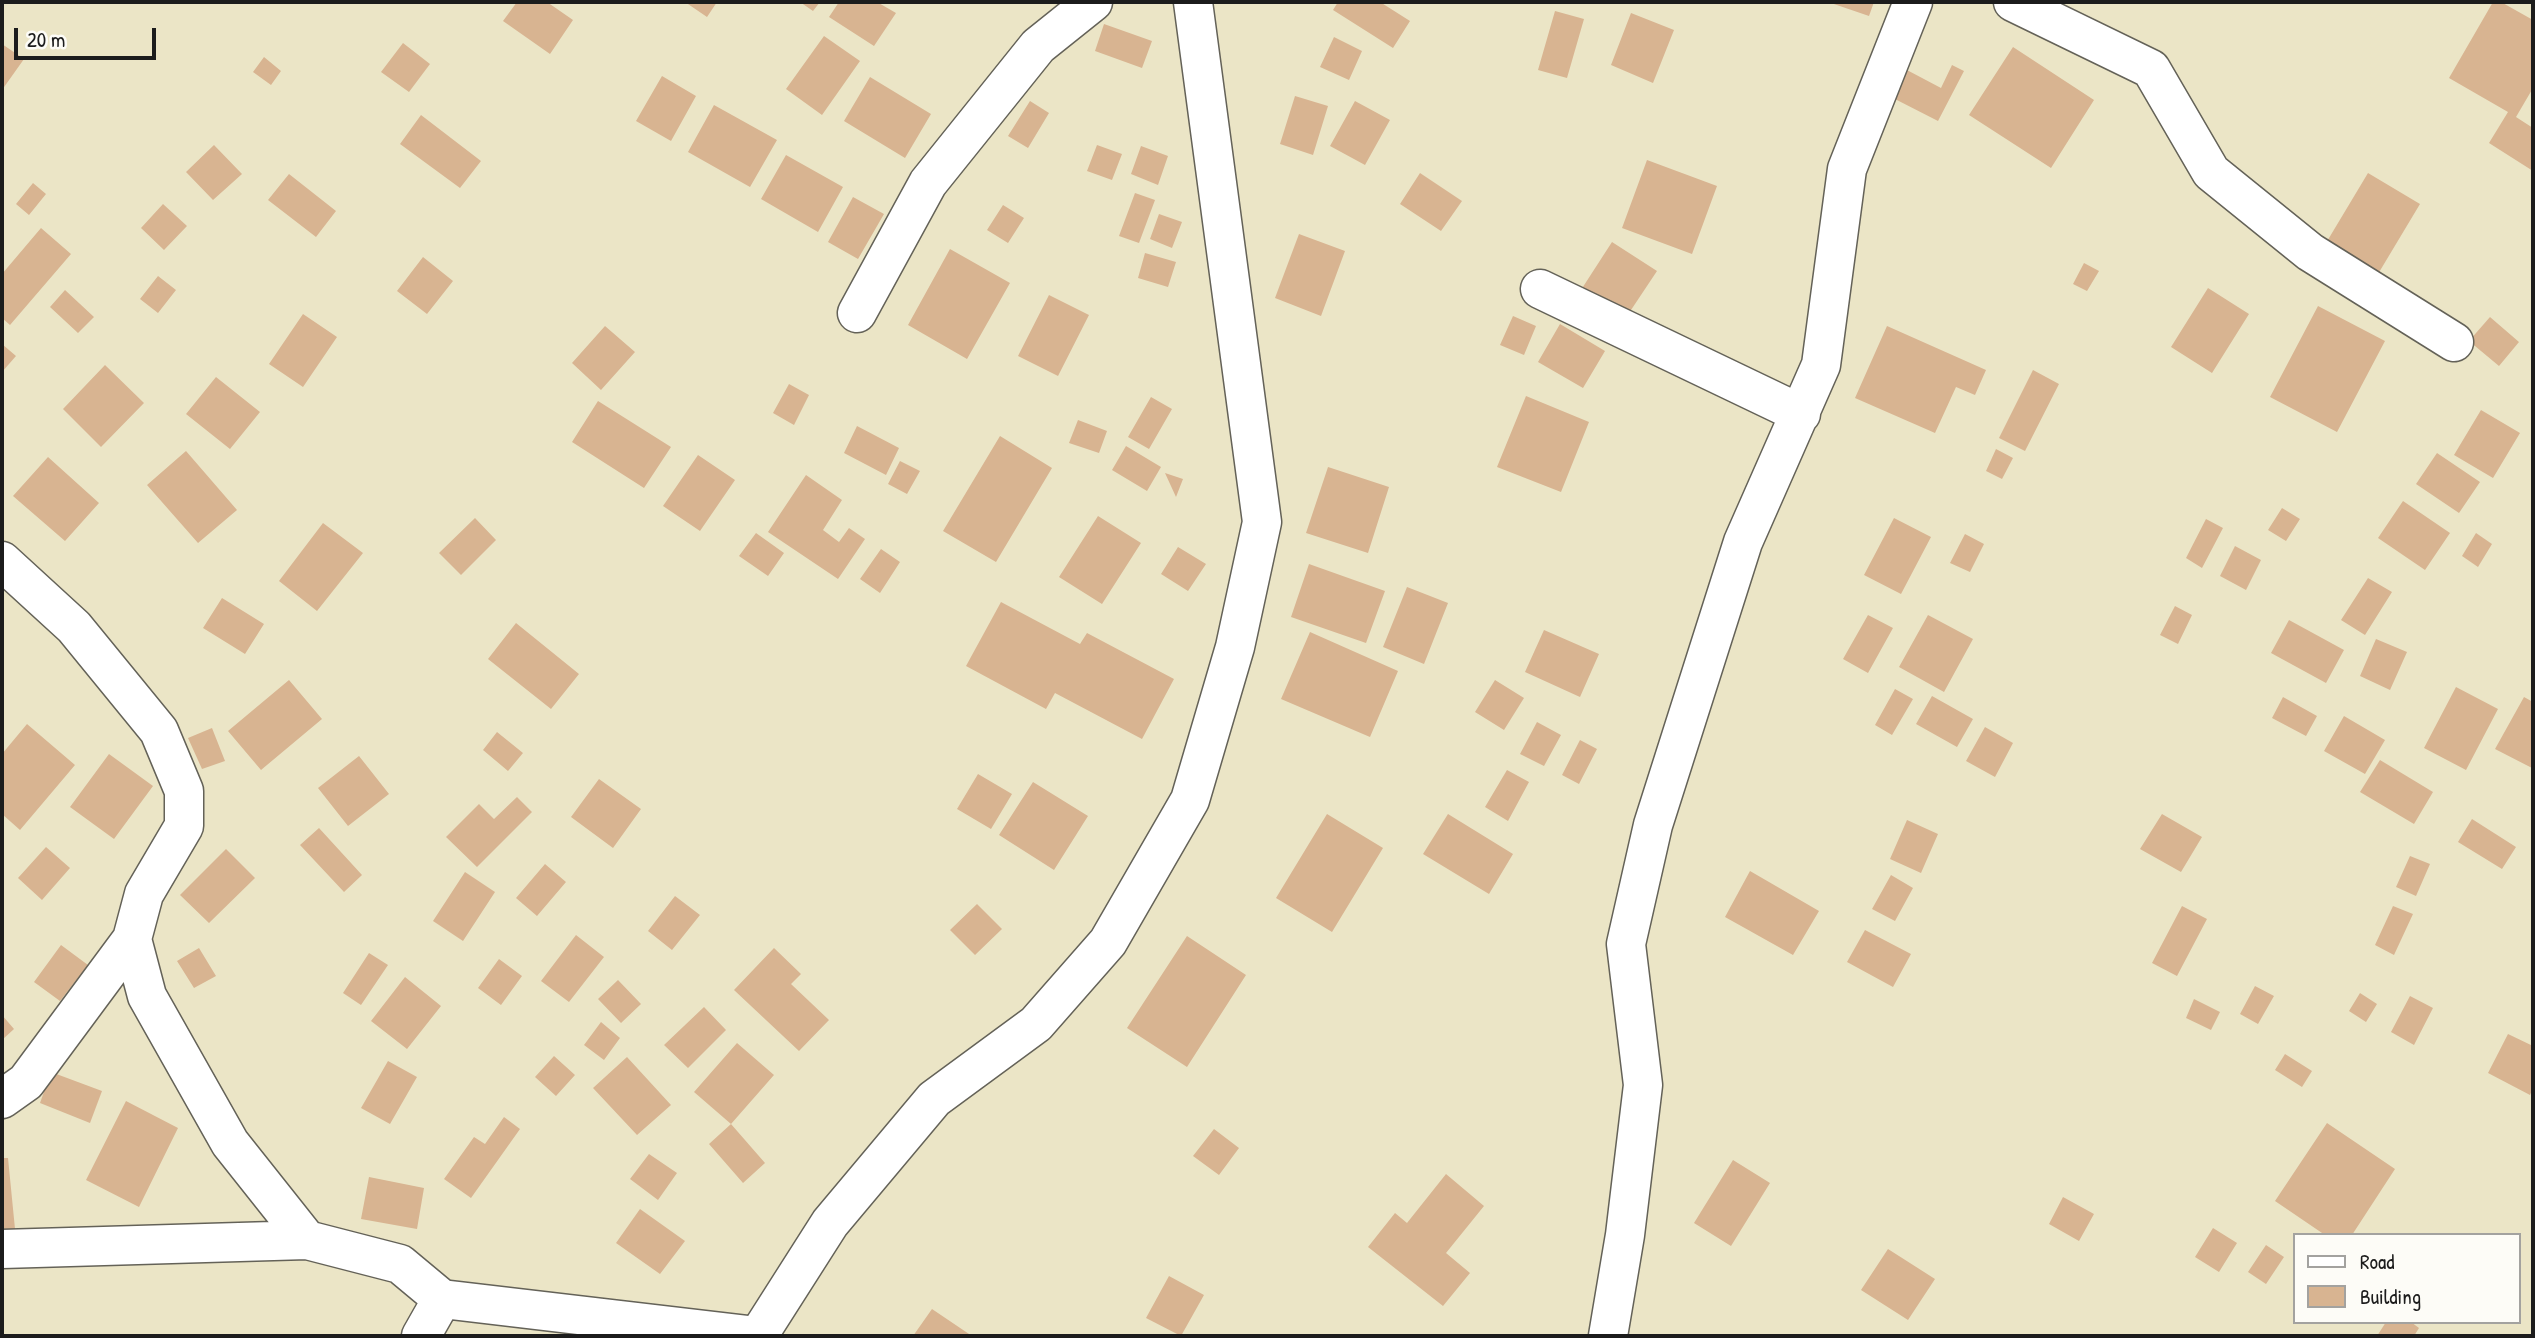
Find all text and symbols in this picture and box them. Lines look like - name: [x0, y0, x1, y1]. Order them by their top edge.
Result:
- scale bar: [18, 14, 159, 58]
- text: 20 m: [27, 25, 65, 54]
- legend: [2294, 1233, 2521, 1324]
- text: Road: [2360, 1247, 2394, 1276]
- text: Building: [2360, 1282, 2421, 1311]

